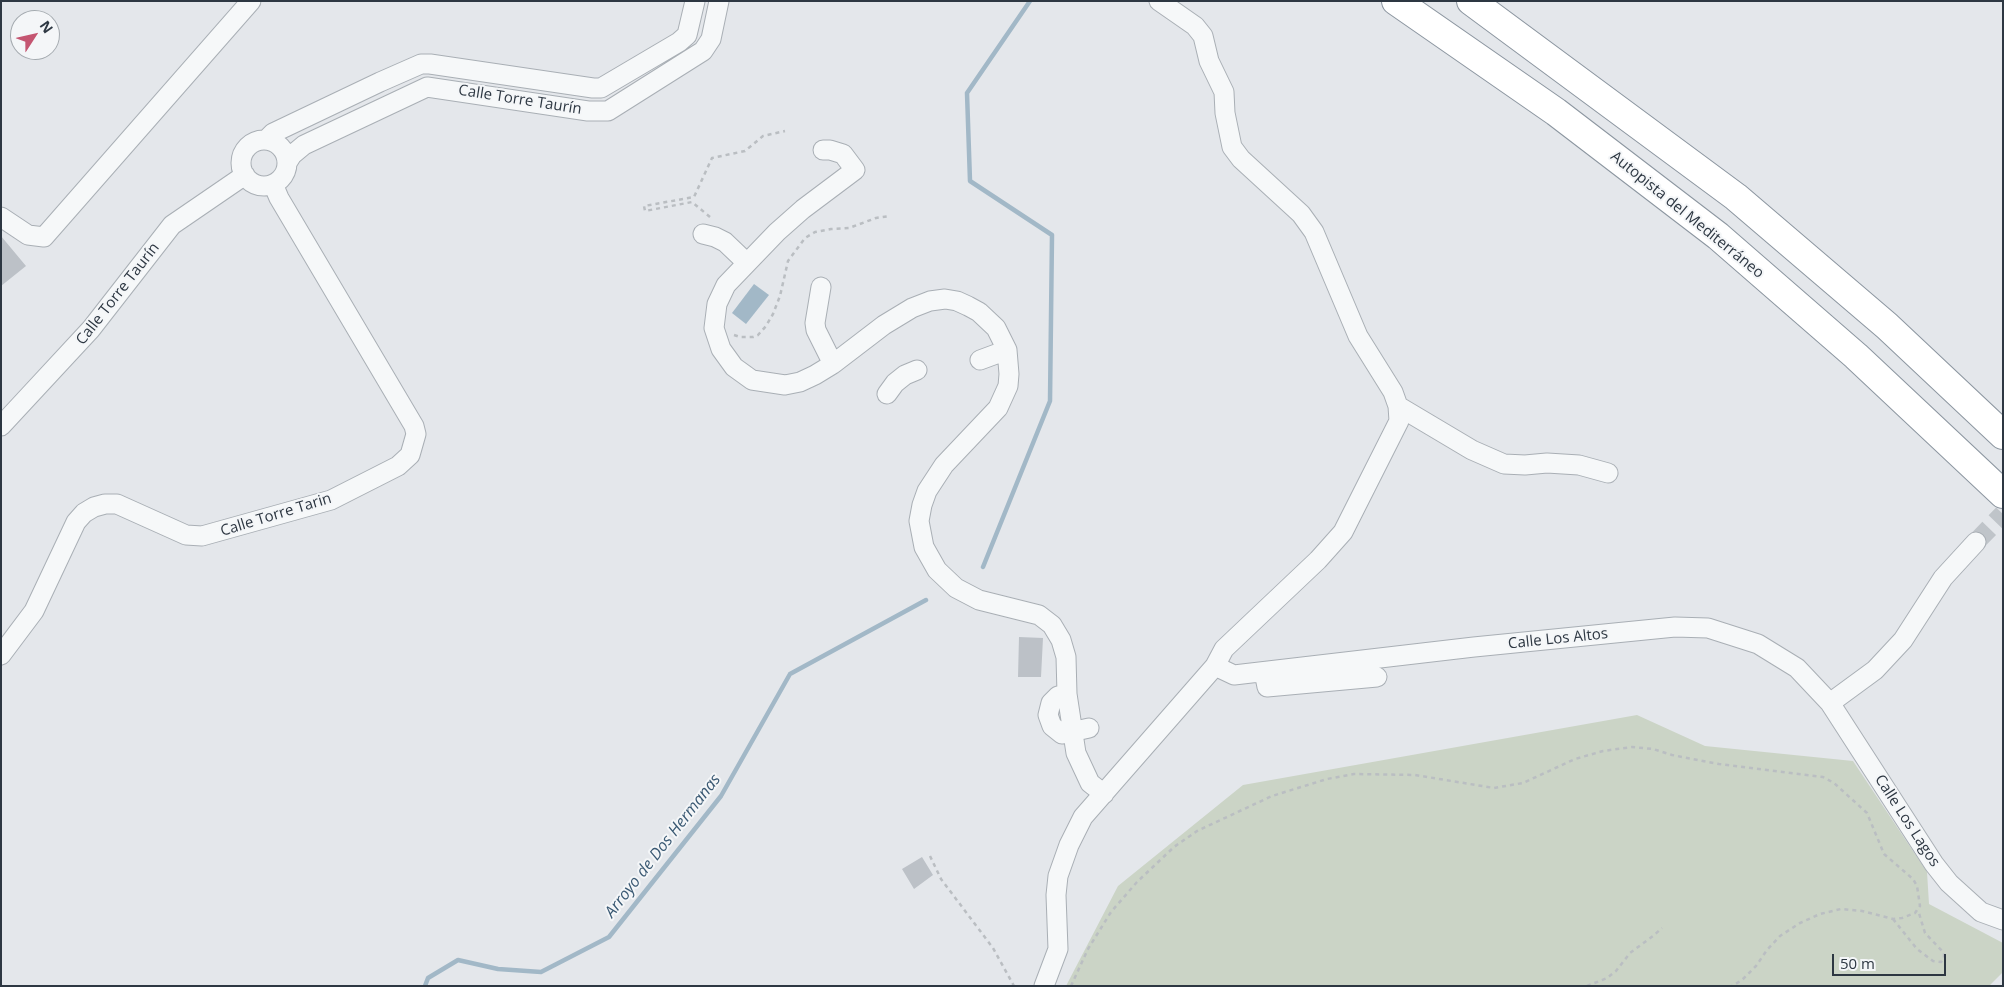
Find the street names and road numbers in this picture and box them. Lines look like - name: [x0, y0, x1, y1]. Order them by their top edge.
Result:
- street label: Calle Torre Taurín: [457, 81, 583, 119]
- street label: Autopista del Mediterráneo: [1607, 148, 1767, 282]
- street label: Calle Torre Taurín: [73, 239, 163, 349]
- street label: Calle Torre Tarin: [218, 490, 334, 540]
- street label: Calle Los Altos: [1507, 625, 1609, 653]
- street label: Calle Los Lagos: [1871, 772, 1943, 870]

